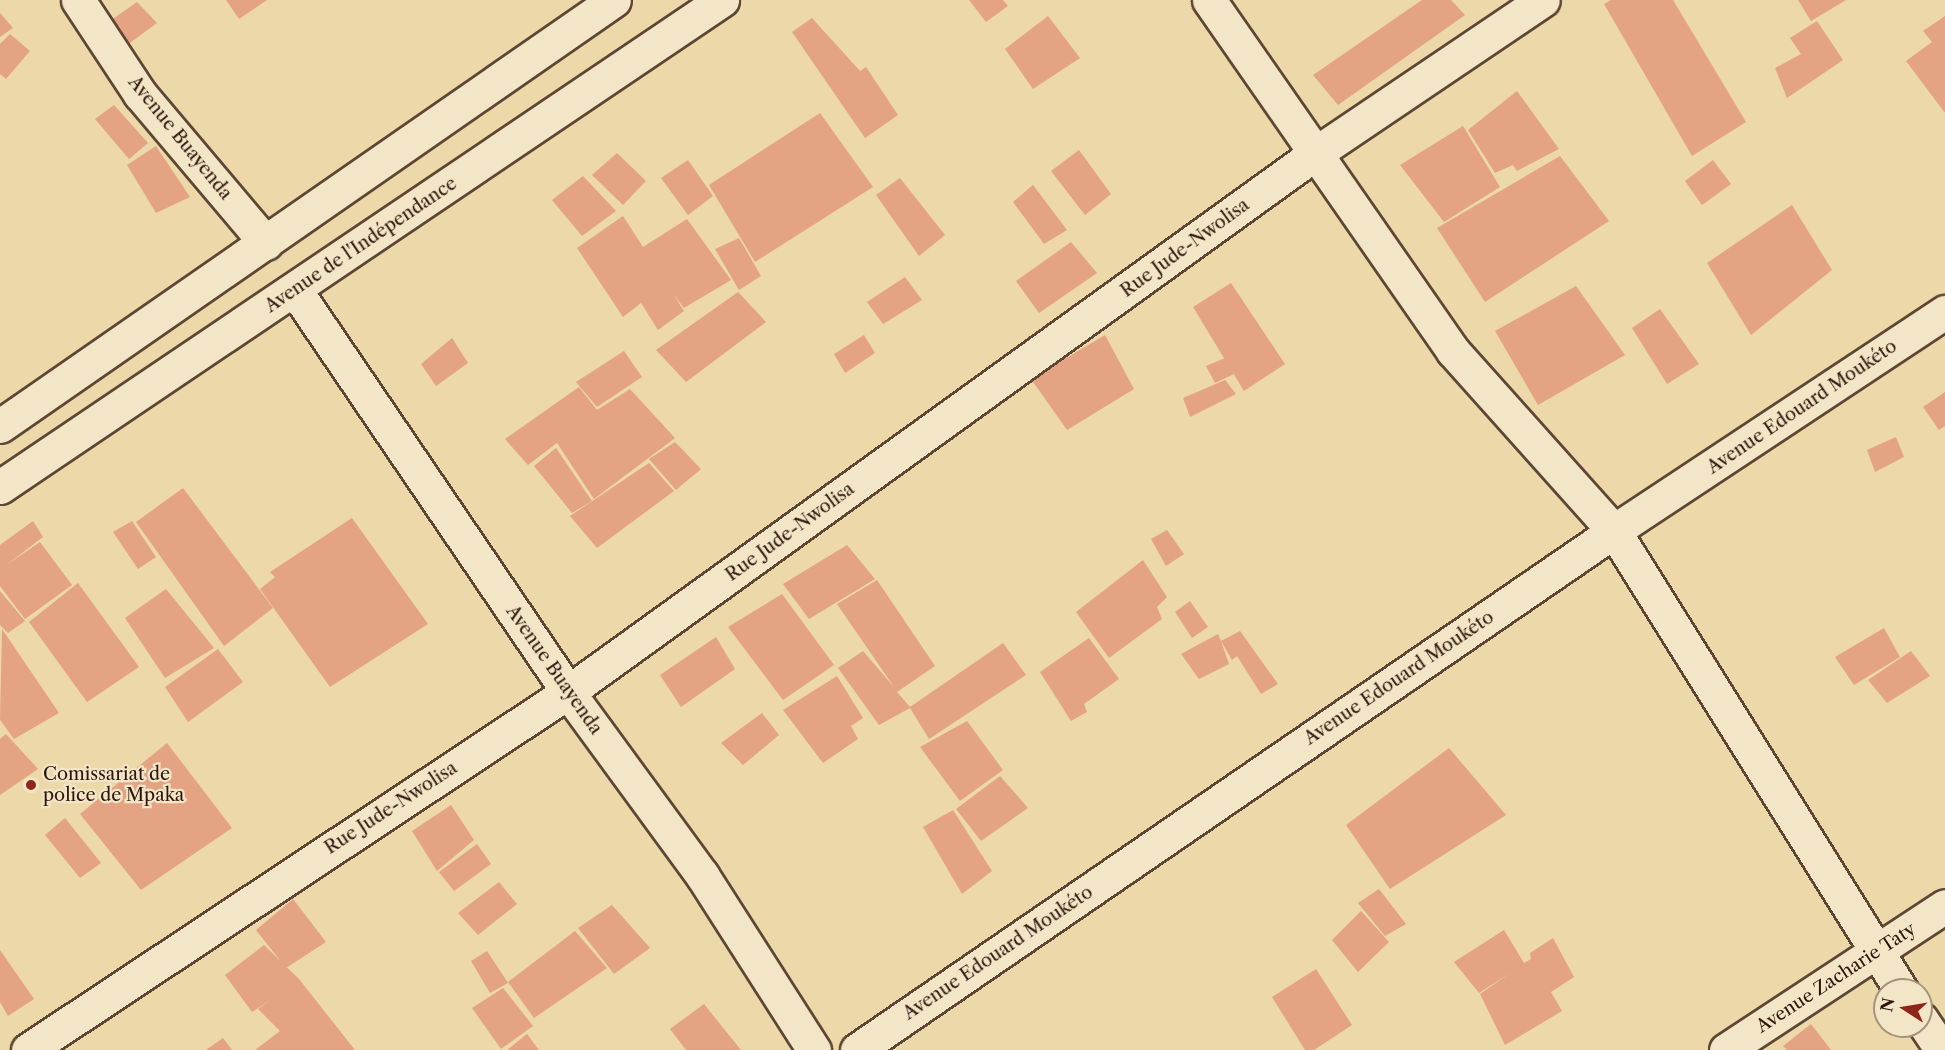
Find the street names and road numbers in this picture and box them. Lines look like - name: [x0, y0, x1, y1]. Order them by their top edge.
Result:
- street label: Avenue Buayenda: [124, 72, 236, 204]
- street label: Avenue de l'Indépendance: [261, 173, 461, 317]
- street label: Rue Jude-Nwolisa: [1117, 194, 1253, 302]
- street label: Avenue Edouard Moukéto: [1703, 335, 1901, 479]
- street label: Rue Jude-Nwolisa: [722, 478, 858, 586]
- street label: Avenue Buayenda: [501, 601, 607, 739]
- street label: Avenue Edouard Moukéto: [1300, 606, 1498, 750]
- street label: Rue Jude-Nwolisa: [321, 757, 461, 859]
- street label: Avenue Edouard Moukéto: [899, 881, 1097, 1025]
- street label: Avenue Zacharie Taty: [1752, 918, 1920, 1038]

